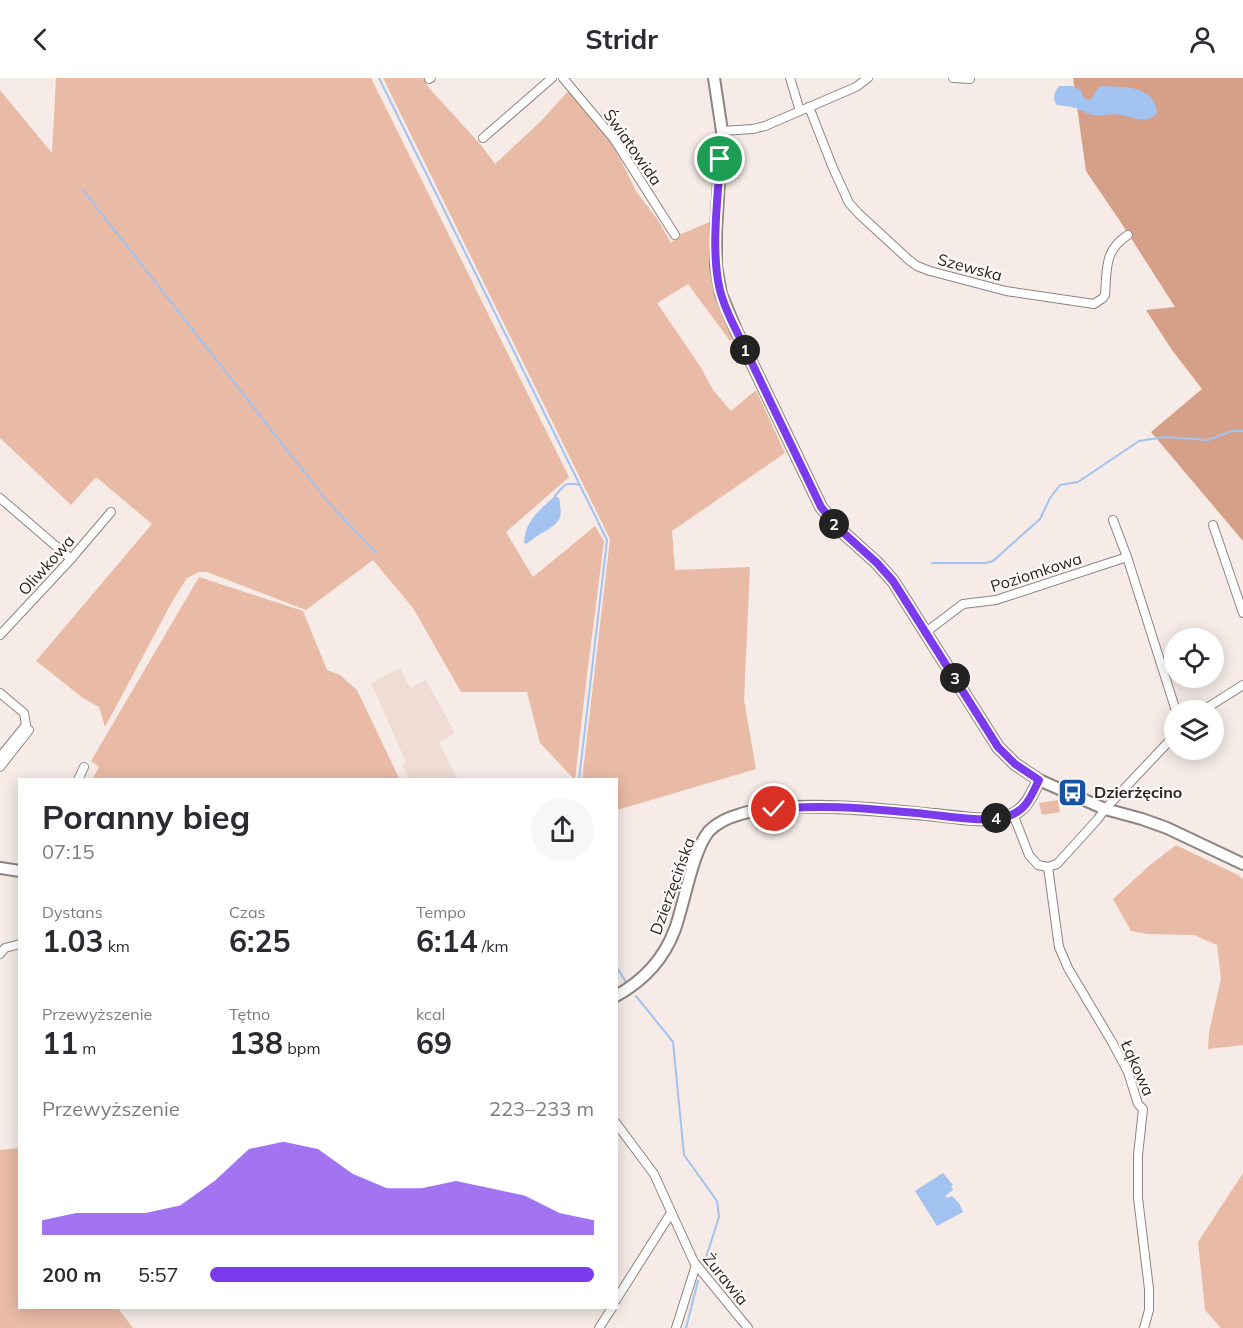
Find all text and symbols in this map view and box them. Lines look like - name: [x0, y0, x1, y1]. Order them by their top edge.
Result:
- text: Stridr: [585, 22, 658, 56]
- icon: back: [24, 23, 57, 56]
- icon: person: [1186, 23, 1219, 56]
- street label: Światowida: [599, 105, 667, 189]
- pin: [694, 133, 745, 184]
- icon: arrive: [703, 142, 736, 175]
- street label: Szewska: [935, 249, 1005, 285]
- pin: 1: [730, 335, 760, 365]
- text: 1: [740, 340, 750, 360]
- pin: 2: [819, 509, 849, 539]
- text: 2: [829, 514, 839, 534]
- street label: Oliwkowa: [14, 531, 78, 599]
- street label: Poziomkowa: [988, 548, 1084, 596]
- map controls: [1164, 628, 1224, 760]
- button: locate: [1164, 628, 1224, 688]
- pin: 3: [940, 663, 970, 693]
- text: 3: [950, 668, 960, 688]
- button: layers: [1164, 700, 1224, 760]
- bus stop icon: Dzierżęcino: [1057, 776, 1089, 808]
- place label: Dzierżęcino: [1094, 782, 1182, 802]
- pin: [748, 783, 799, 834]
- icon: check: [757, 792, 790, 825]
- text: Poranny bieg: [42, 796, 250, 837]
- button: share: [531, 798, 594, 861]
- pin: 4: [981, 803, 1011, 833]
- text: 4: [991, 808, 1001, 828]
- street label: Dzierżęcińska: [645, 835, 699, 937]
- text: 07:15: [42, 839, 95, 864]
- text: Dystans: [42, 902, 103, 922]
- text: Czas: [229, 902, 265, 922]
- text: Tempo: [416, 902, 466, 922]
- text: 1.03: [42, 922, 103, 960]
- text: 6:25: [229, 922, 290, 960]
- text: 6:14: [416, 922, 477, 960]
- text: km: [103, 936, 130, 956]
- text: /km: [477, 936, 508, 956]
- text: Przewyższenie: [42, 1004, 152, 1024]
- text: Tętno: [229, 1004, 270, 1024]
- text: kcal: [416, 1004, 445, 1024]
- text: 11: [42, 1024, 78, 1062]
- text: 138: [229, 1024, 283, 1062]
- text: 69: [416, 1024, 452, 1062]
- street label: Łąkowa: [1117, 1036, 1159, 1099]
- text: m: [78, 1038, 96, 1058]
- text: bpm: [283, 1038, 320, 1058]
- text: Przewyższenie: [42, 1096, 180, 1121]
- text: 223–233 m: [489, 1096, 594, 1121]
- street label: Żurawia: [699, 1249, 753, 1309]
- text: 200 m: [42, 1262, 101, 1287]
- text: 5:57: [138, 1262, 179, 1287]

